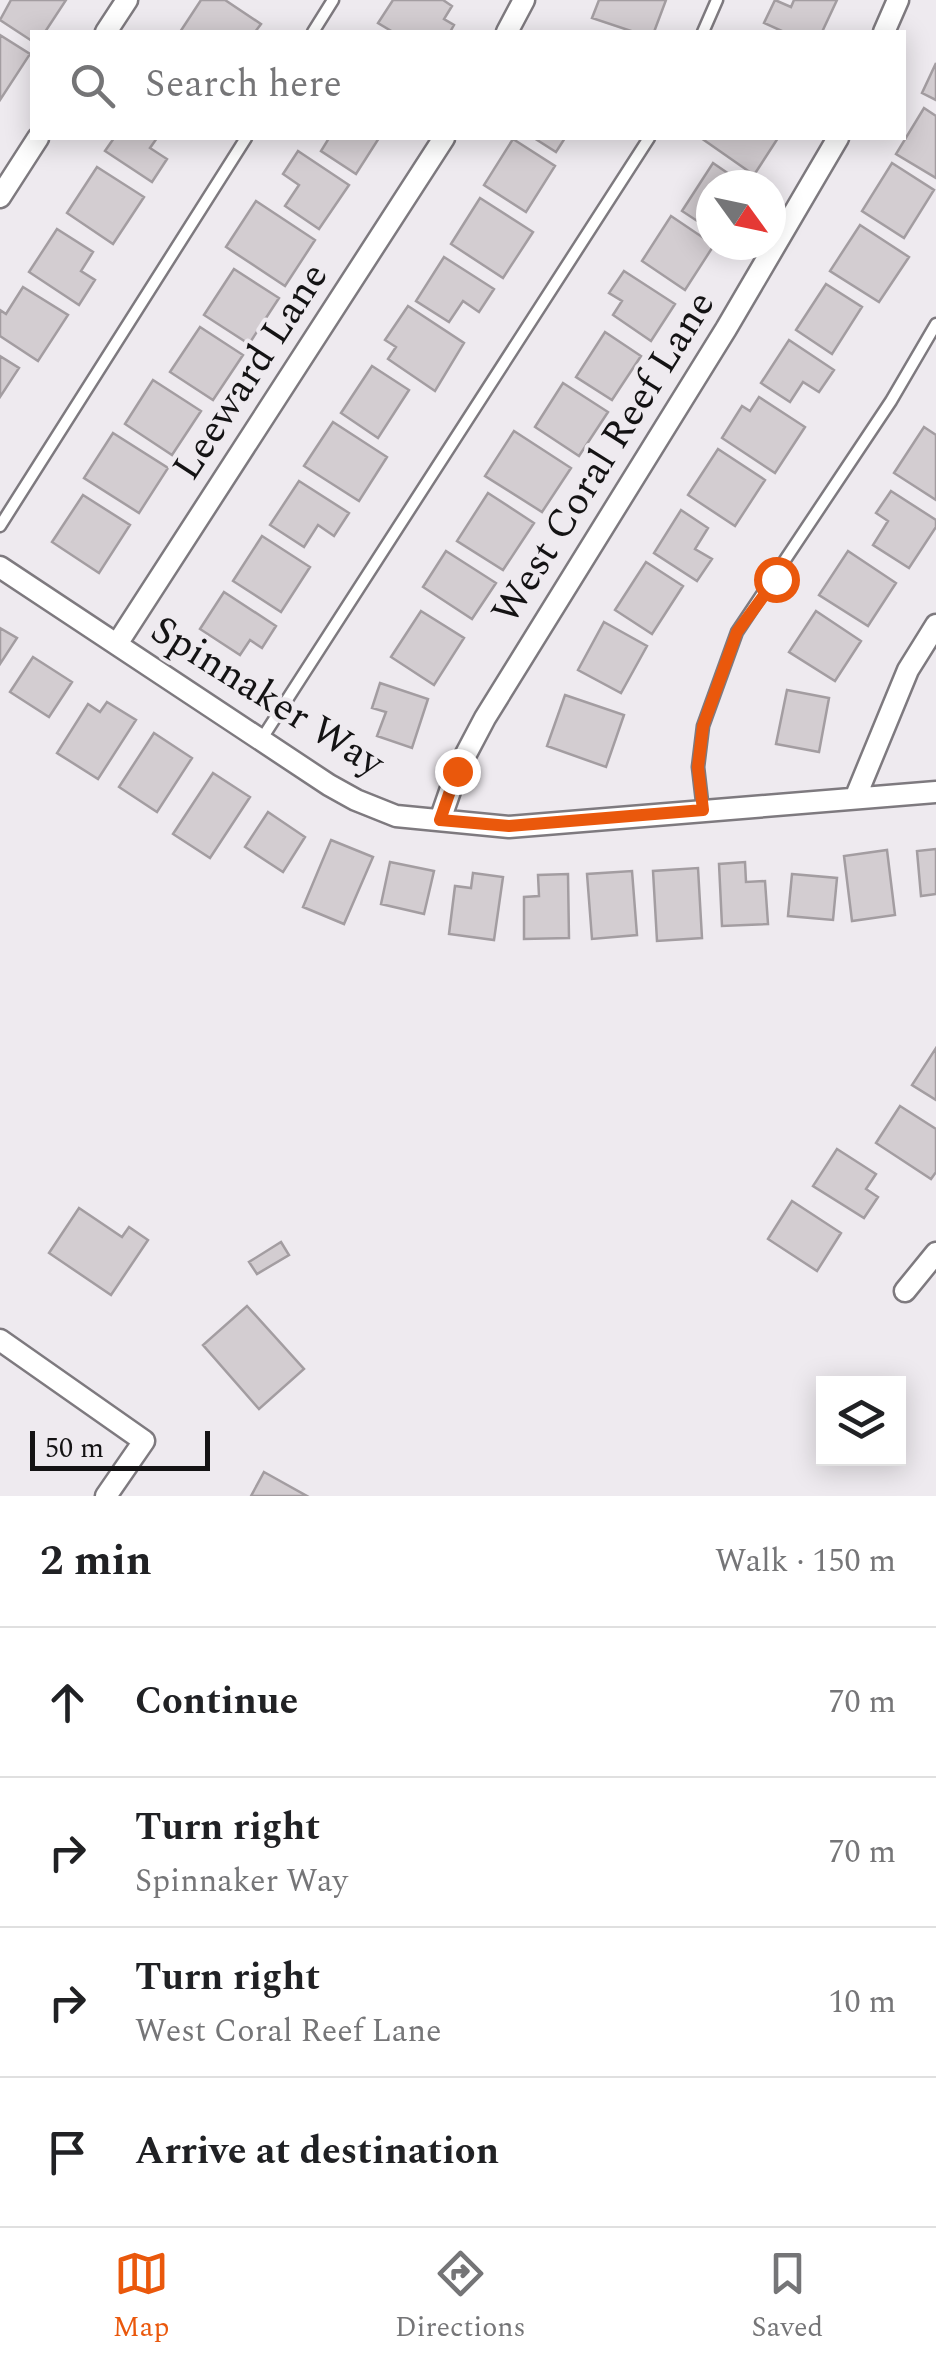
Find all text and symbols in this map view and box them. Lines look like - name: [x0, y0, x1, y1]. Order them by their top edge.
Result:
- search box: [30, 30, 906, 140]
- text: Search here: [145, 56, 342, 114]
- icon: search: [65, 58, 120, 113]
- north arrow: [696, 170, 786, 260]
- street label: Leeward Lane: [158, 251, 344, 493]
- street label: West Coral Reef Lane: [477, 279, 731, 637]
- route start: [754, 557, 800, 603]
- street label: Spinnaker Way: [138, 601, 397, 794]
- route end: [435, 749, 481, 795]
- map controls: [816, 1376, 906, 1466]
- button: layers: [816, 1376, 906, 1466]
- scale bar: [30, 1426, 210, 1470]
- text: 50 m: [45, 1427, 104, 1470]
- text: 2 min: [40, 1530, 152, 1593]
- text: Walk · 150 m: [715, 1537, 896, 1586]
- text: Continue: [135, 1673, 298, 1731]
- icon: ahead: [40, 1675, 95, 1730]
- text: 70 m: [828, 1678, 896, 1727]
- text: Turn right: [135, 1799, 320, 1857]
- icon: right: [40, 1825, 95, 1880]
- text: 70 m: [828, 1828, 896, 1877]
- text: Spinnaker Way: [135, 1857, 348, 1906]
- text: Turn right: [135, 1949, 320, 2007]
- icon: right: [40, 1975, 95, 2030]
- text: 10 m: [828, 1978, 896, 2027]
- text: West Coral Reef Lane: [135, 2007, 442, 2056]
- text: Arrive at destination: [135, 2123, 499, 2181]
- icon: arrive: [40, 2125, 95, 2180]
- tab: Map: [113, 2246, 169, 2349]
- tab: Directions: [395, 2246, 526, 2349]
- tab: Saved: [751, 2246, 823, 2349]

